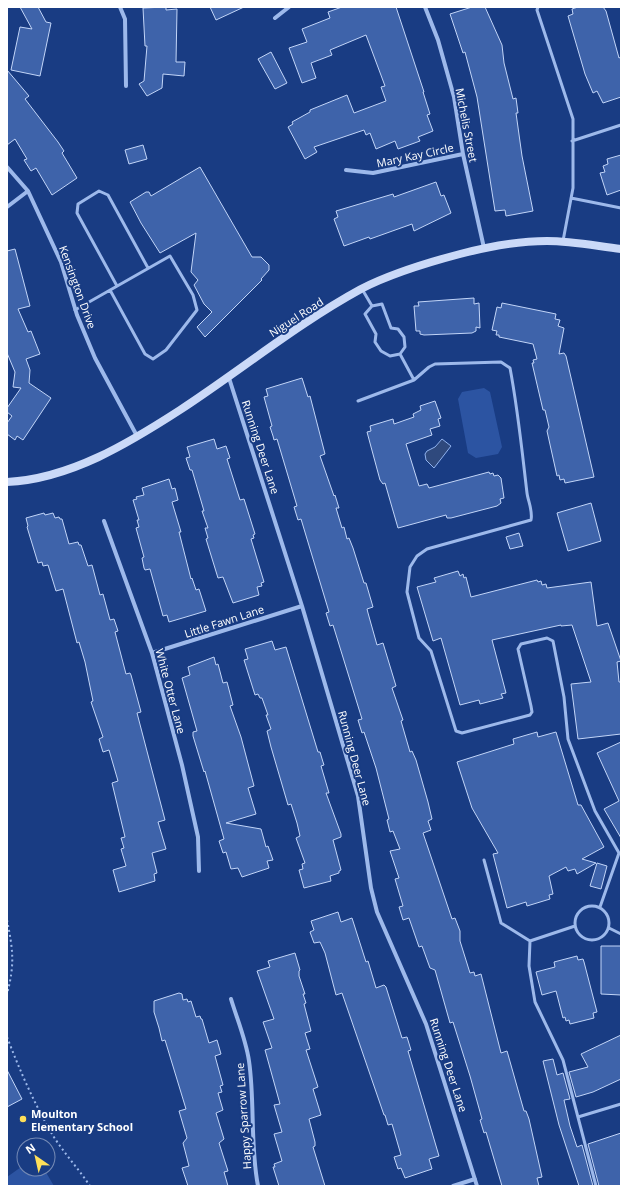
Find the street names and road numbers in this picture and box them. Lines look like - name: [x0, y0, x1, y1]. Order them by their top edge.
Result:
- street label: Michelis Street: [452, 87, 482, 163]
- street label: Mary Kay Circle: [375, 140, 455, 170]
- street label: Kensington Drive: [56, 243, 100, 331]
- street label: Niguel Road: [266, 294, 326, 340]
- street label: Running Deer Lane: [239, 398, 283, 496]
- street label: Little Fawn Lane: [182, 601, 266, 641]
- street label: White Otter Lane: [152, 647, 190, 735]
- street label: Running Deer Lane: [335, 709, 375, 807]
- street label: Running Deer Lane: [427, 1016, 471, 1114]
- street label: Happy Sparrow Lane: [232, 1062, 254, 1170]

